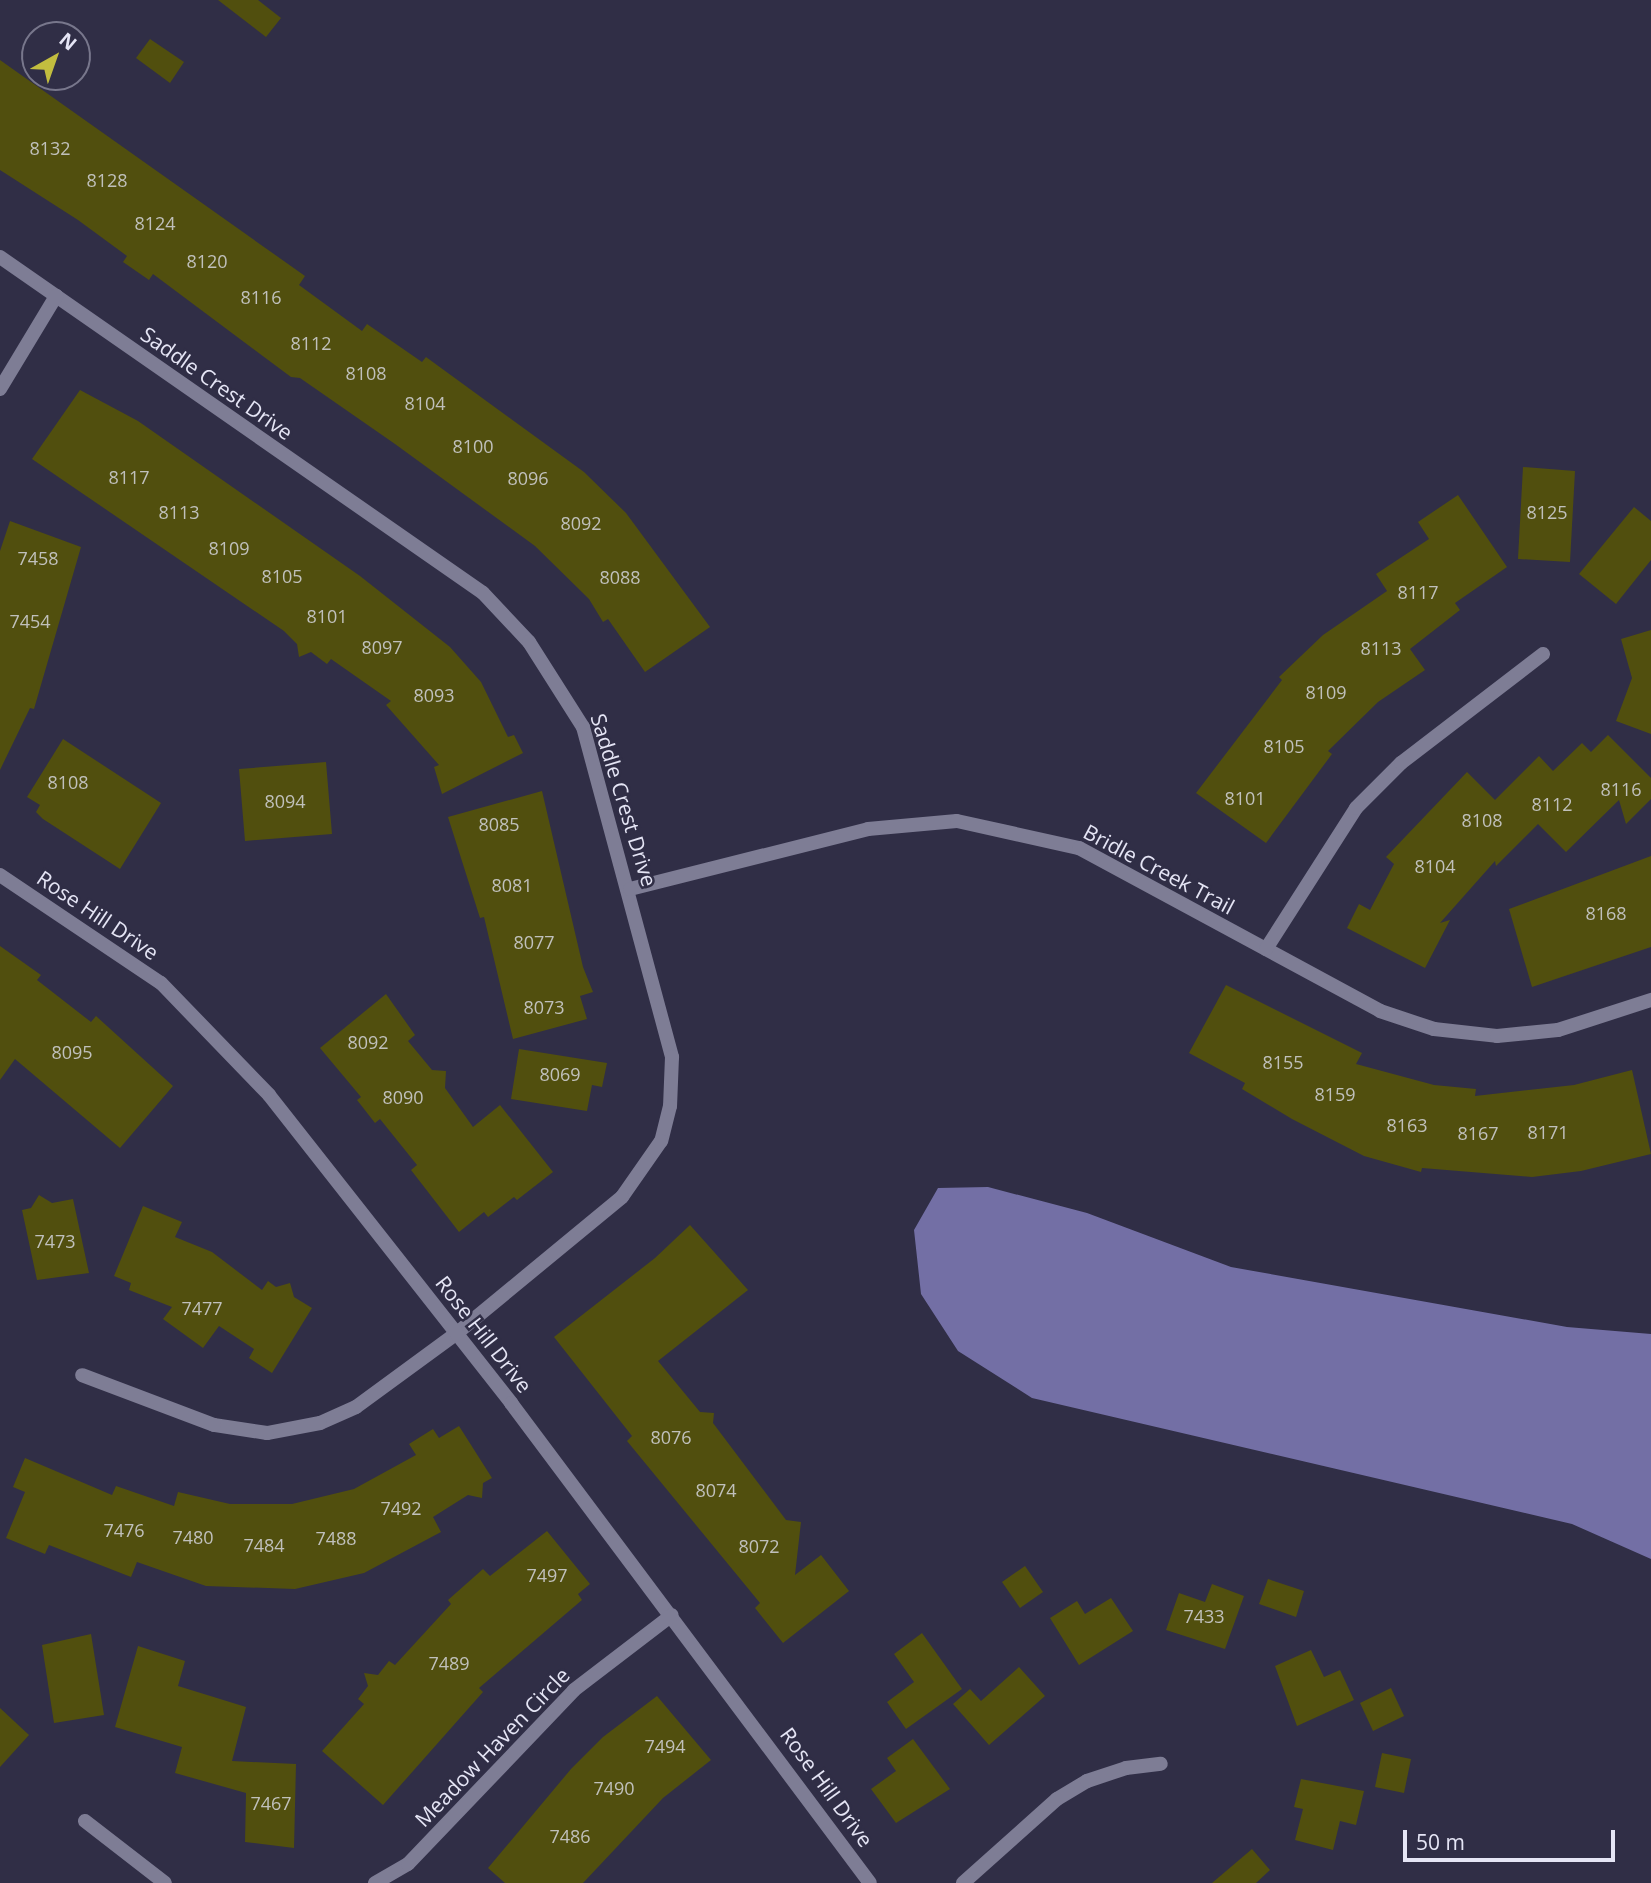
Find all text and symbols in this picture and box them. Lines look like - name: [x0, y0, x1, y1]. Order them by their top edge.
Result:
- north arrow: [21, 21, 91, 91]
- text: N: [54, 27, 82, 56]
- house number: 8132: [29, 137, 71, 159]
- house number: 8128: [86, 169, 128, 191]
- house number: 8124: [134, 212, 176, 234]
- house number: 8120: [186, 250, 228, 272]
- house number: 8116: [240, 286, 282, 308]
- street label: Saddle Crest Drive: [136, 321, 298, 445]
- house number: 8112: [290, 332, 332, 354]
- house number: 8108: [345, 362, 387, 384]
- house number: 8104: [404, 392, 446, 414]
- house number: 8100: [452, 435, 494, 457]
- house number: 8117: [108, 466, 150, 488]
- house number: 8096: [507, 467, 549, 489]
- house number: 8113: [158, 501, 200, 523]
- house number: 8125: [1526, 501, 1568, 523]
- house number: 8092: [560, 512, 602, 534]
- house number: 8109: [208, 537, 250, 559]
- house number: 7458: [17, 547, 59, 569]
- house number: 8105: [261, 565, 303, 587]
- house number: 8088: [599, 566, 641, 588]
- house number: 8117: [1397, 581, 1439, 603]
- house number: 8101: [306, 605, 348, 627]
- house number: 7454: [9, 610, 51, 632]
- house number: 8097: [361, 636, 403, 658]
- house number: 8113: [1360, 637, 1402, 659]
- house number: 8109: [1305, 681, 1347, 703]
- house number: 8093: [413, 684, 455, 706]
- street label: Saddle Crest Drive: [586, 711, 662, 889]
- house number: 8105: [1263, 735, 1305, 757]
- house number: 8108: [47, 771, 89, 793]
- house number: 8116: [1600, 778, 1642, 800]
- house number: 8101: [1224, 787, 1266, 809]
- house number: 8094: [264, 790, 306, 812]
- house number: 8112: [1531, 793, 1573, 815]
- house number: 8108: [1461, 809, 1503, 831]
- house number: 8085: [478, 813, 520, 835]
- street label: Bridle Creek Trail: [1079, 819, 1239, 919]
- house number: 8104: [1414, 855, 1456, 877]
- street label: Rose Hill Drive: [32, 865, 164, 965]
- house number: 8081: [491, 874, 533, 896]
- house number: 8168: [1585, 902, 1627, 924]
- house number: 8077: [513, 931, 555, 953]
- house number: 8073: [523, 996, 565, 1018]
- house number: 8092: [347, 1031, 389, 1053]
- house number: 8095: [51, 1041, 93, 1063]
- house number: 8155: [1262, 1051, 1304, 1073]
- house number: 8069: [539, 1063, 581, 1085]
- house number: 8159: [1314, 1083, 1356, 1105]
- house number: 8090: [382, 1086, 424, 1108]
- house number: 8163: [1386, 1114, 1428, 1136]
- house number: 8171: [1527, 1121, 1569, 1143]
- house number: 8167: [1457, 1122, 1499, 1144]
- house number: 7473: [34, 1230, 76, 1252]
- street label: Rose Hill Drive: [431, 1271, 537, 1397]
- house number: 7477: [181, 1297, 223, 1319]
- house number: 8076: [650, 1426, 692, 1448]
- house number: 8074: [695, 1479, 737, 1501]
- house number: 7492: [380, 1497, 422, 1519]
- house number: 7476: [103, 1519, 145, 1541]
- house number: 7480: [172, 1526, 214, 1548]
- house number: 7488: [315, 1527, 357, 1549]
- house number: 7484: [243, 1534, 285, 1556]
- house number: 8072: [738, 1535, 780, 1557]
- house number: 7497: [526, 1564, 568, 1586]
- house number: 7433: [1183, 1605, 1225, 1627]
- house number: 7489: [428, 1652, 470, 1674]
- street label: Meadow Haven Circle: [409, 1662, 575, 1832]
- street label: Rose Hill Drive: [775, 1723, 879, 1851]
- house number: 7494: [644, 1735, 686, 1757]
- house number: 7490: [593, 1777, 635, 1799]
- house number: 7467: [250, 1792, 292, 1814]
- scale bar: [1406, 1816, 1618, 1860]
- house number: 7486: [549, 1825, 591, 1847]
- text: 50 m: [1416, 1828, 1465, 1856]

